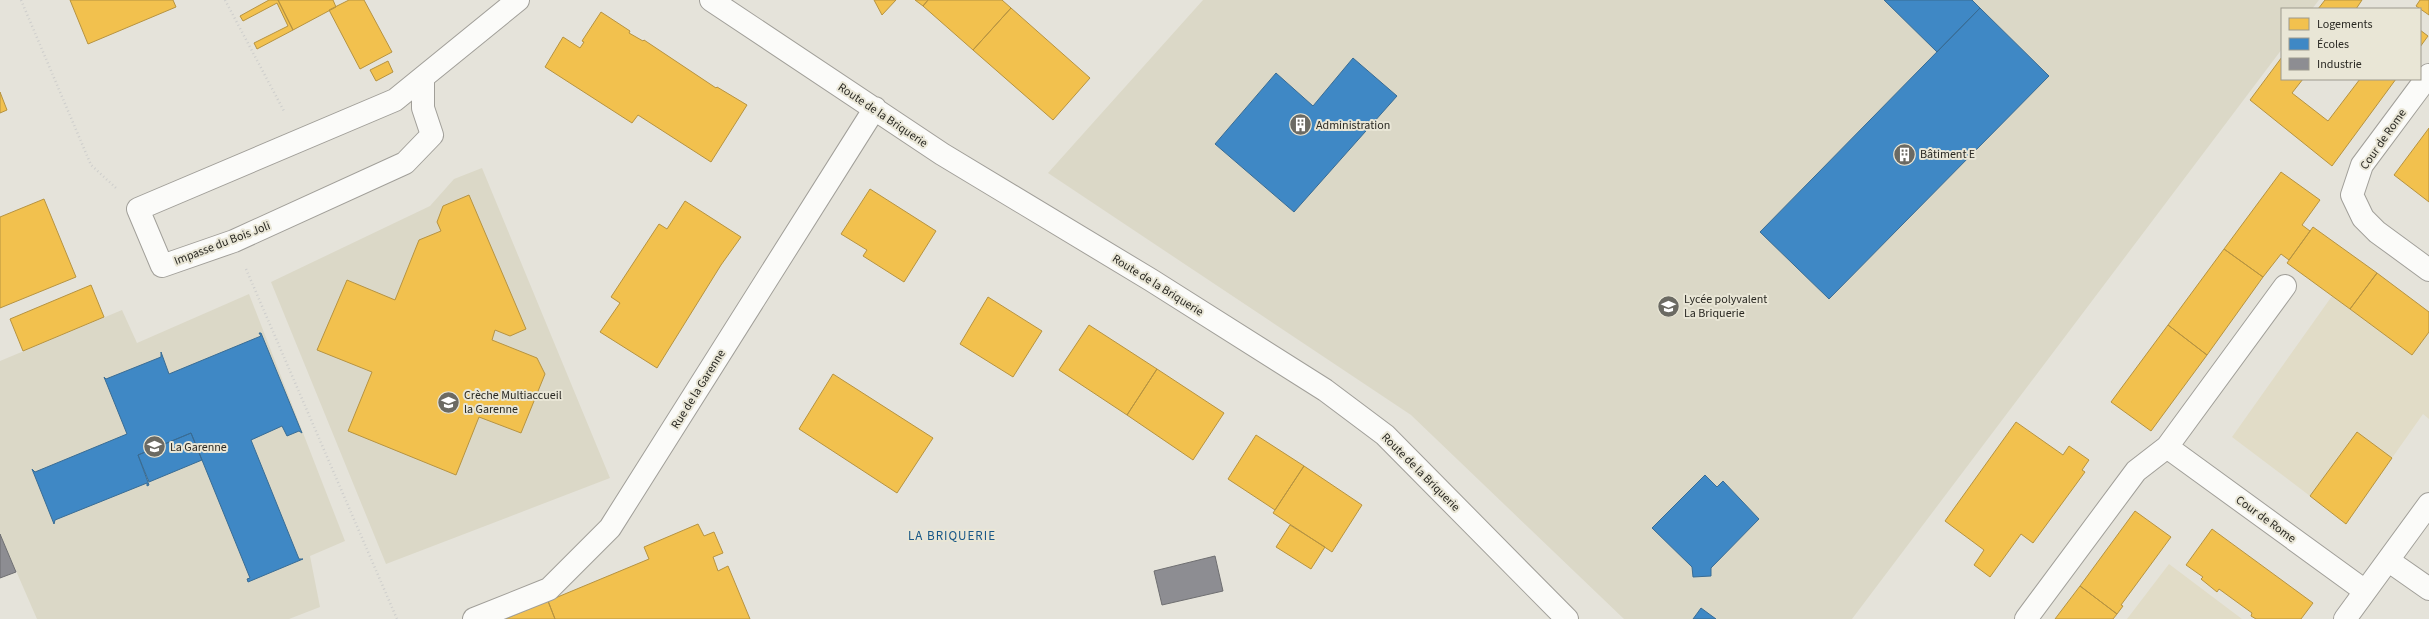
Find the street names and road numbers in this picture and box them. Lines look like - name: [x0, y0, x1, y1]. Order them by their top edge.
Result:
- street label: Route de la Briquerie: [834, 79, 931, 152]
- street label: Cour de Rome: [2356, 105, 2411, 173]
- street label: Impasse du Bois Joli: [172, 217, 273, 270]
- street label: Route de la Briquerie: [1109, 250, 1207, 320]
- street label: Rue de la Garenne: [667, 346, 730, 432]
- street label: Route de la Briquerie: [1378, 429, 1464, 515]
- street label: Cour de Rome: [2232, 492, 2299, 547]

